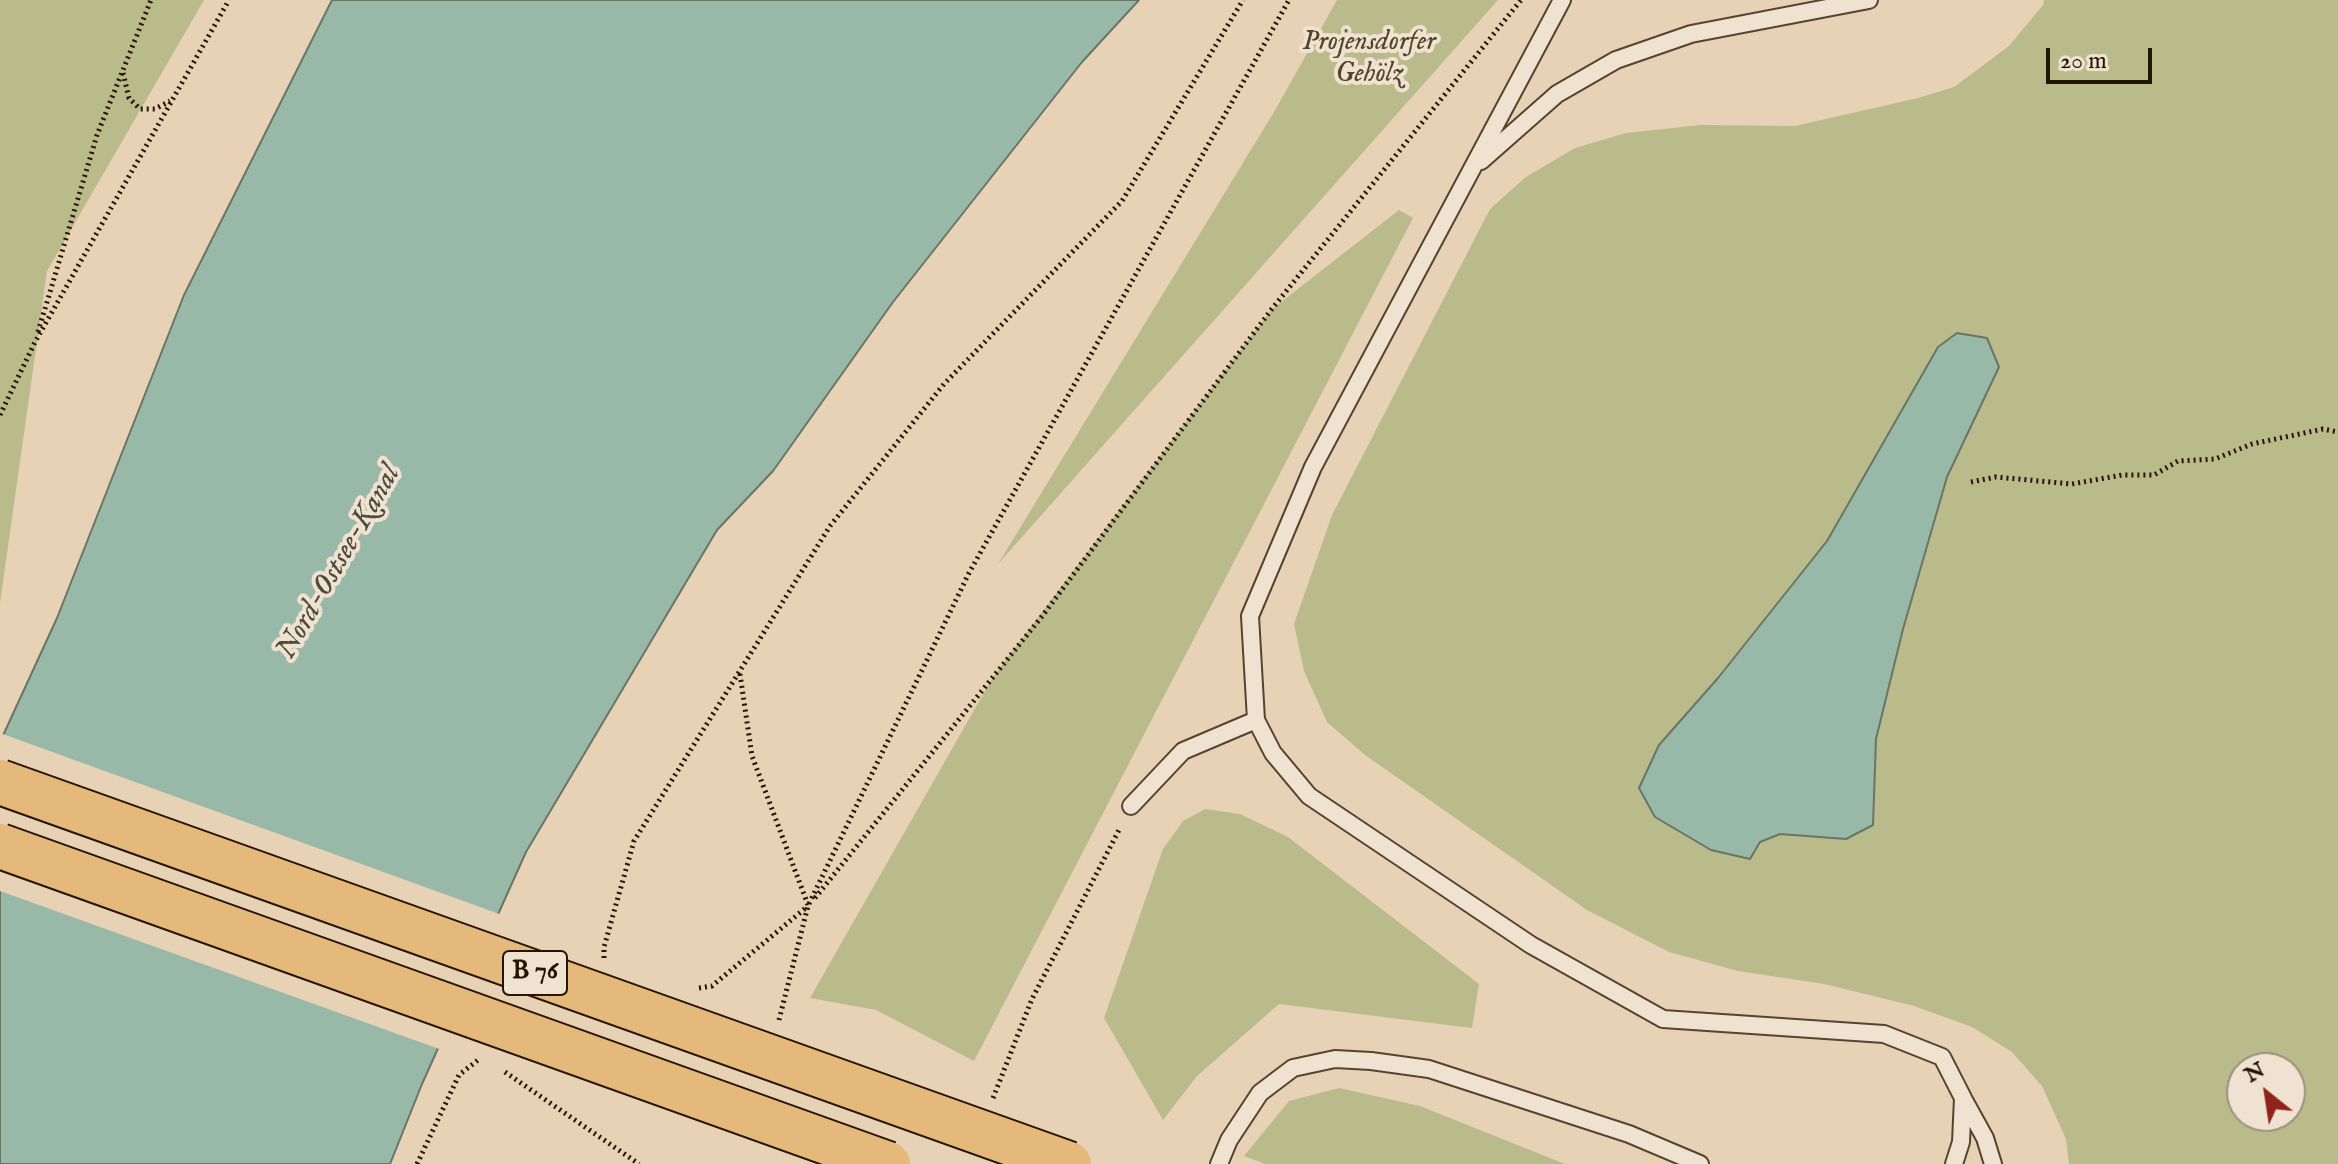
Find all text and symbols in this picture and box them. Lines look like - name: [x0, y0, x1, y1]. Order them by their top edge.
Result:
- park label: Projensdorfer Gehölz: [1302, 26, 1436, 92]
- scale bar: [2050, 32, 2156, 82]
- text: 20 m: [2060, 46, 2107, 77]
- water label: Nord-Ostsee-Kanal: [270, 460, 410, 666]
- road number: B 76: [503, 951, 567, 995]
- north arrow: [2226, 1052, 2306, 1132]
- text: N: [2240, 1056, 2270, 1090]

